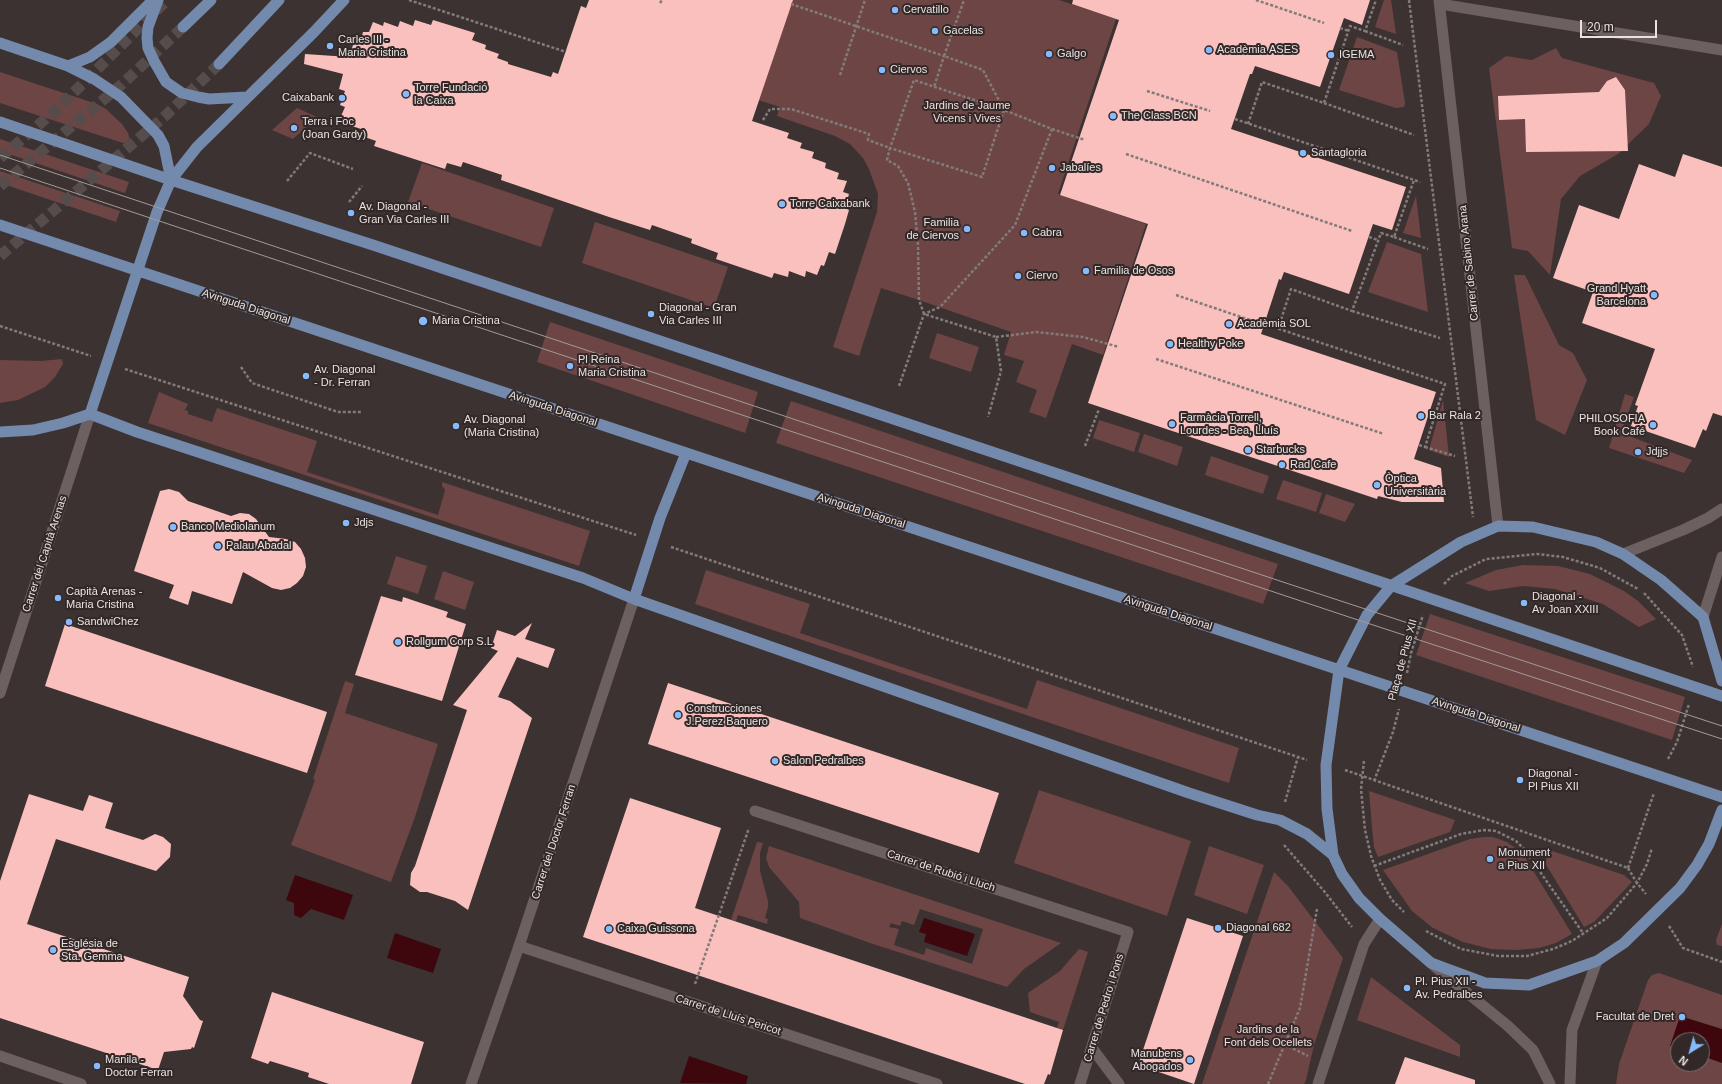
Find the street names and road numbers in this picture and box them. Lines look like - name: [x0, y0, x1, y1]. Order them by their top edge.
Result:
- street label: Carrer de Sabino Arana: [1456, 205, 1482, 321]
- street label: Avinguda Diagonal: [200, 286, 292, 328]
- street label: Avinguda Diagonal: [507, 388, 599, 430]
- street label: Avinguda Diagonal: [815, 490, 907, 532]
- street label: Carrer del Capità Arenas: [20, 494, 70, 614]
- street label: Avinguda Diagonal: [1122, 592, 1214, 634]
- street label: Plaça de Pius XII: [1386, 618, 1420, 702]
- street label: Avinguda Diagonal: [1430, 694, 1522, 736]
- street label: Carrer del Doctor Ferran: [529, 783, 579, 901]
- street label: Carrer de Rubió i Lluch: [885, 847, 997, 895]
- street label: Carrer de Pedro i Pons: [1081, 952, 1127, 1064]
- street label: Carrer de Lluís Pericot: [674, 992, 782, 1038]

